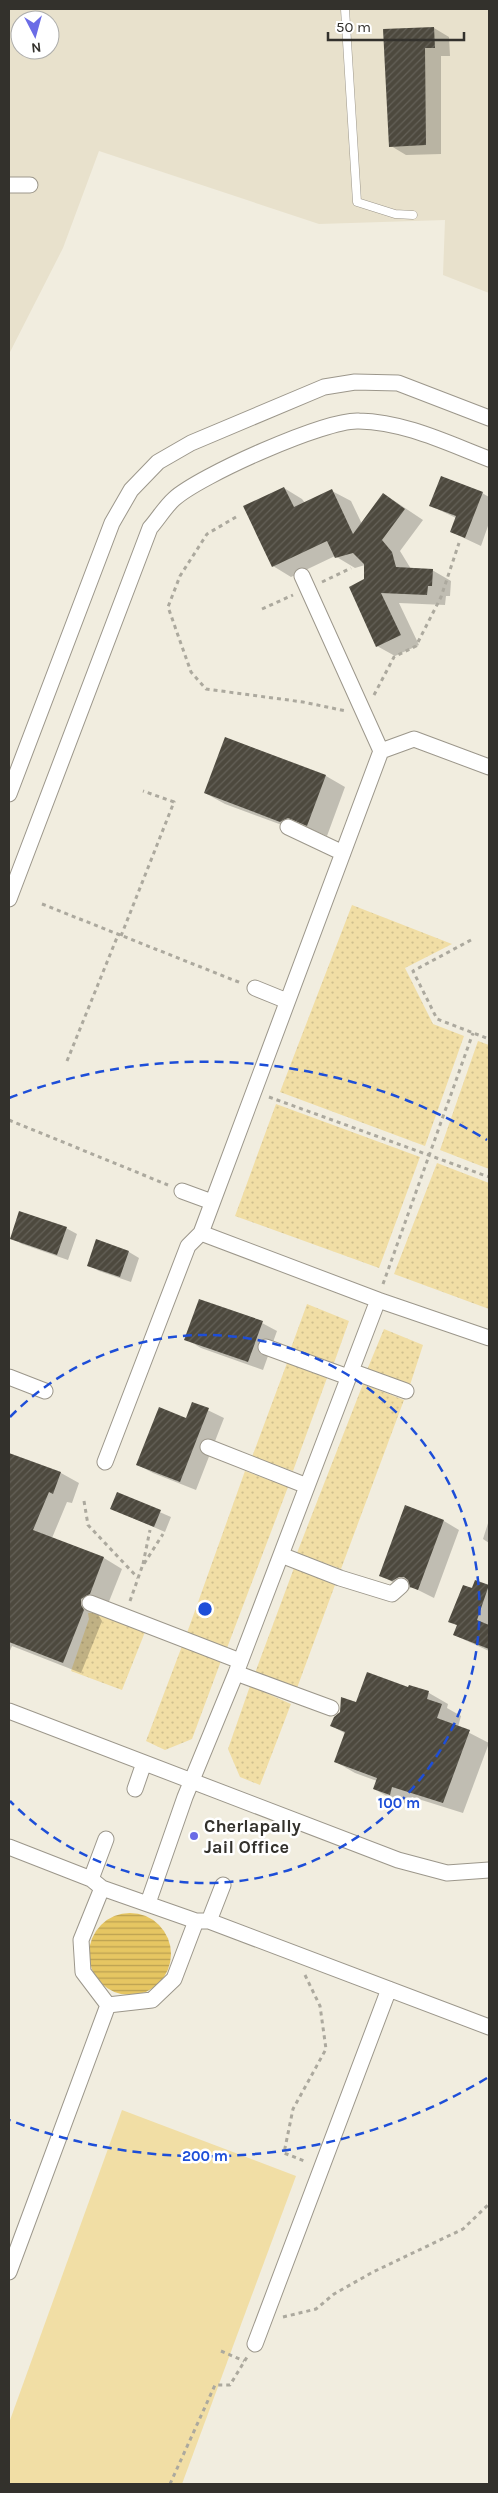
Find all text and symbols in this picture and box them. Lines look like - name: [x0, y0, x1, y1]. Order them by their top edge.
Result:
- north arrow: [10, 10, 60, 60]
- scale bar: [328, 10, 464, 42]
- text: 50 m: [336, 18, 371, 36]
- text: N: [30, 38, 42, 56]
- centre of rings: [196, 1600, 214, 1618]
- text: 100 m: [378, 1794, 420, 1812]
- place label: Cherlapally Jail Office: [204, 1815, 301, 1858]
- marker: Cherlapally Jail Office: [188, 1830, 200, 1842]
- text: 200 m: [182, 2147, 228, 2165]

